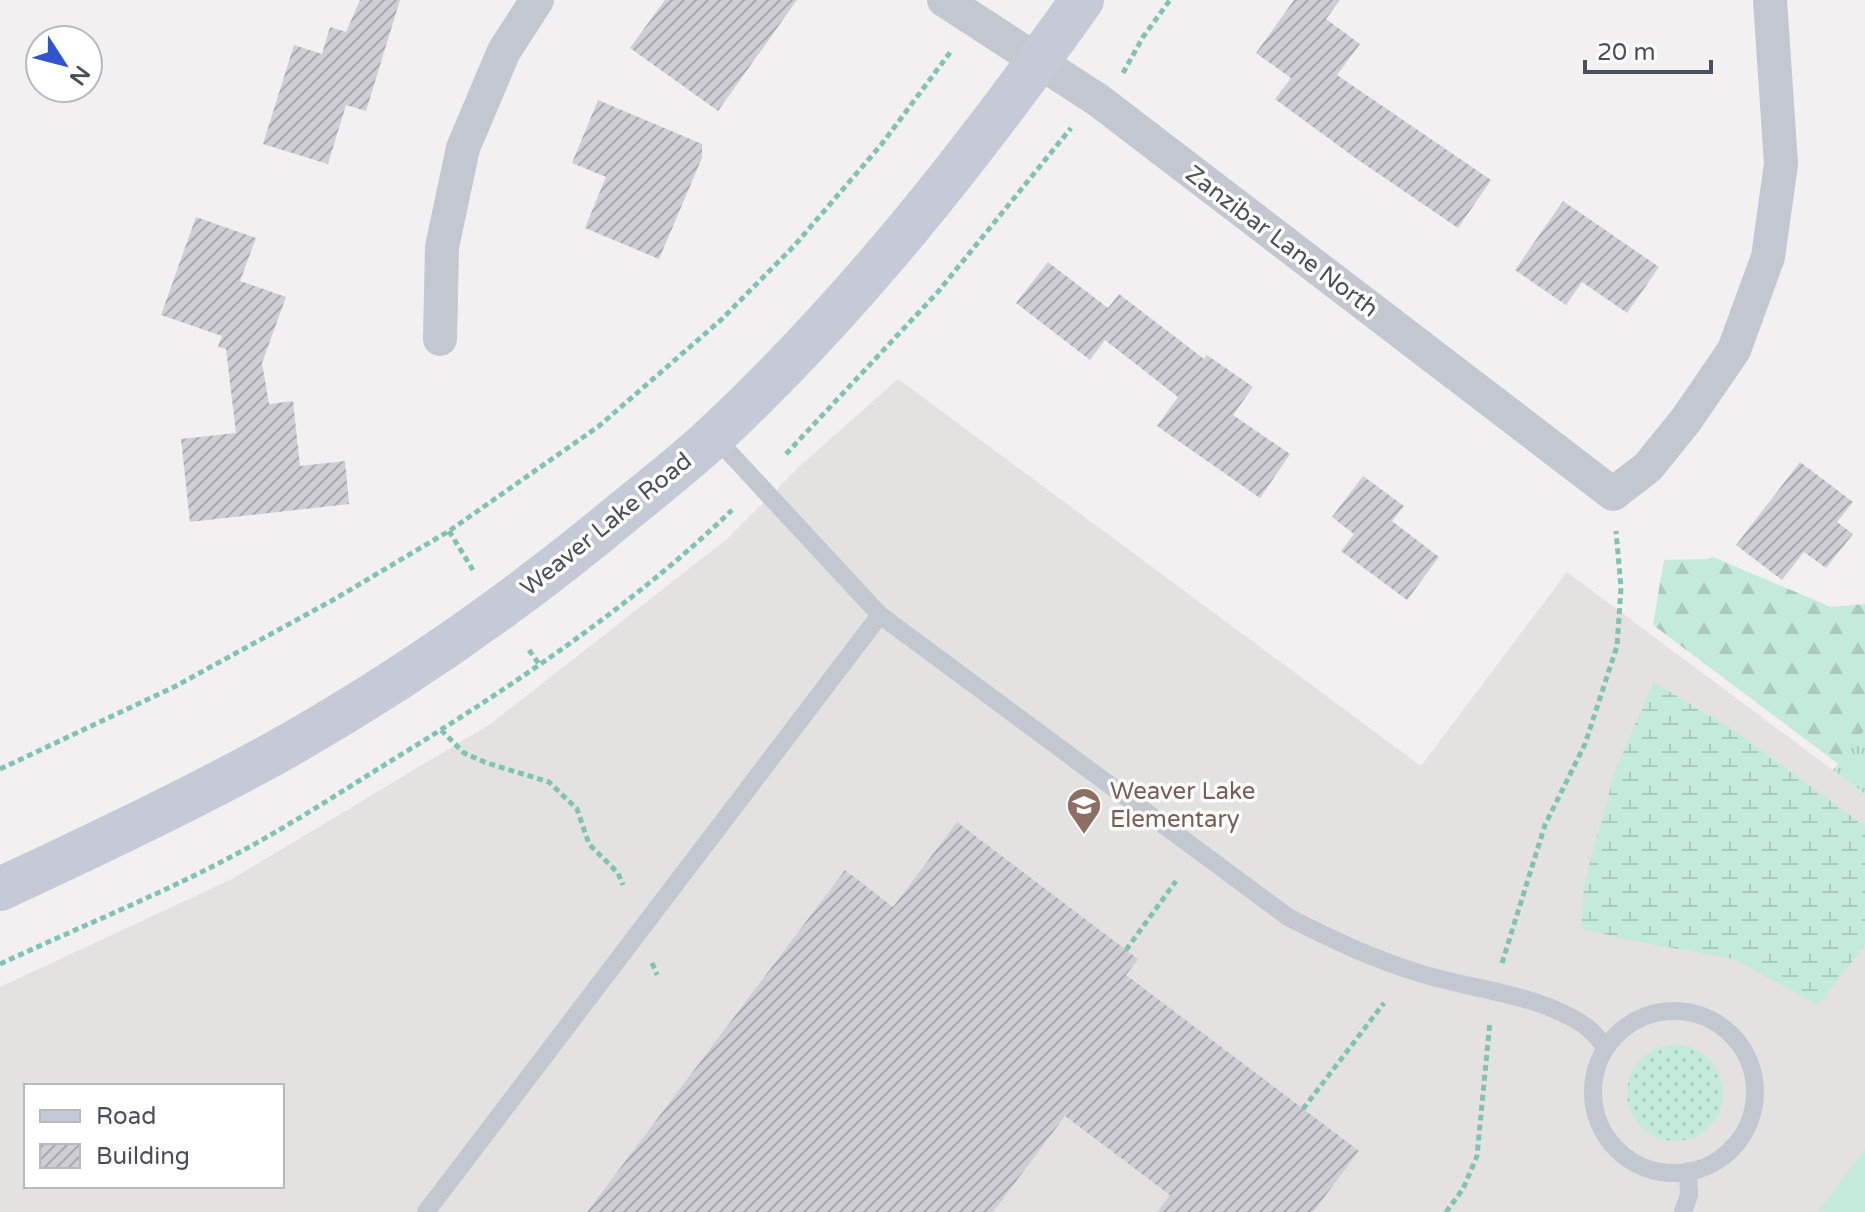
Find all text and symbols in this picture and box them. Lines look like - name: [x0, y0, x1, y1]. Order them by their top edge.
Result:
- north arrow: [24, 24, 104, 104]
- scale bar: [1585, 24, 1711, 74]
- text: 20 m: [1597, 38, 1655, 67]
- text: N: [64, 60, 95, 90]
- street label: Zanzibar Lane North: [1180, 160, 1384, 323]
- street label: Weaver Lake Road: [515, 446, 698, 602]
- place label: Weaver Lake Elementary: [1110, 777, 1255, 834]
- school or university icon: Weaver Lake Elementary: [1065, 786, 1103, 836]
- legend: [24, 1084, 284, 1188]
- text: Road: [96, 1102, 156, 1131]
- text: Building: [96, 1142, 190, 1171]

